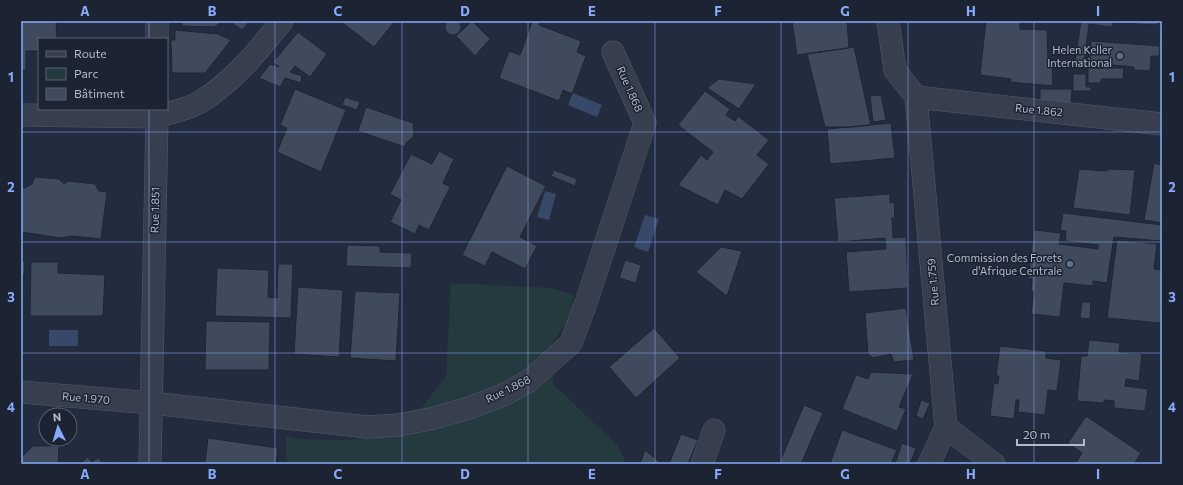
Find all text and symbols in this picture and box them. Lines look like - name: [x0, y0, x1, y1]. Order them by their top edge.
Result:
- text: A: [80, 3, 90, 19]
- text: B: [208, 3, 217, 19]
- text: C: [334, 3, 343, 19]
- text: D: [460, 3, 470, 19]
- text: E: [588, 3, 596, 19]
- text: F: [714, 3, 722, 19]
- text: G: [840, 3, 850, 19]
- text: H: [966, 3, 976, 19]
- text: I: [1096, 3, 1100, 19]
- legend: [38, 38, 168, 110]
- place label: Helen Keller International: [1047, 43, 1113, 69]
- text: Route: [74, 46, 107, 60]
- marker: Helen Keller International: [1115, 51, 1125, 61]
- street label: Rue 1.868: [615, 64, 646, 114]
- text: Parc: [74, 66, 98, 80]
- text: 1: [8, 69, 14, 85]
- text: 1: [1169, 69, 1175, 85]
- text: Bâtiment: [74, 86, 125, 100]
- street label: Rue 1.862: [1015, 101, 1064, 118]
- text: 2: [7, 179, 15, 195]
- text: 2: [1168, 179, 1176, 195]
- street label: Rue 1.851: [148, 187, 161, 233]
- place label: Commission des Forets d'Afrique Centrale: [947, 251, 1062, 277]
- street label: Rue 1.759: [924, 258, 941, 306]
- marker: Commission des Forets d'Afrique Centrale: [1065, 259, 1075, 269]
- text: 3: [7, 289, 15, 305]
- text: 3: [1168, 289, 1176, 305]
- street label: Rue 1.868: [483, 372, 533, 405]
- street label: Rue 1.970: [62, 389, 111, 406]
- text: 4: [7, 399, 15, 415]
- text: 4: [1168, 399, 1176, 415]
- north arrow: [38, 407, 78, 447]
- text: N: [52, 410, 62, 423]
- scale bar: [1017, 421, 1084, 447]
- text: 20 m: [1023, 427, 1050, 441]
- text: A: [80, 466, 90, 482]
- text: B: [208, 466, 217, 482]
- text: C: [334, 466, 343, 482]
- text: D: [460, 466, 470, 482]
- text: E: [588, 466, 596, 482]
- text: F: [714, 466, 722, 482]
- text: G: [840, 466, 850, 482]
- text: H: [966, 466, 976, 482]
- text: I: [1096, 466, 1100, 482]

